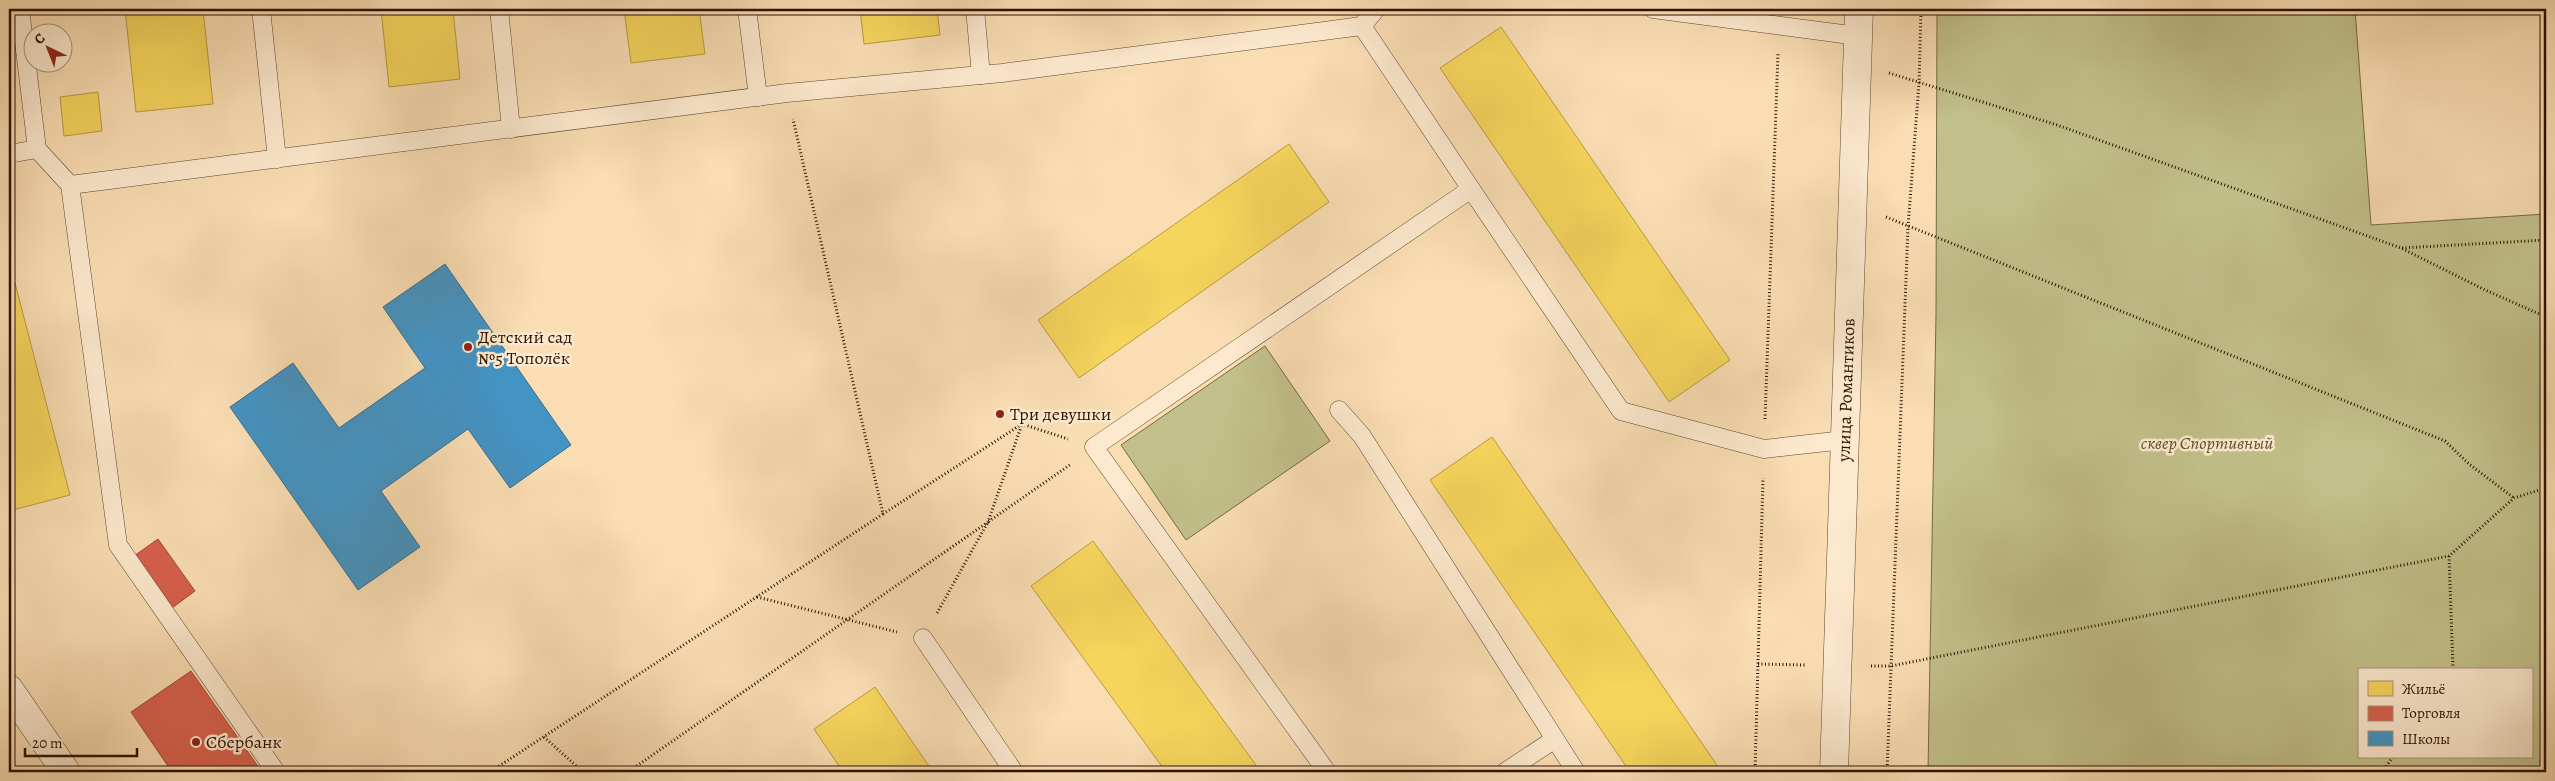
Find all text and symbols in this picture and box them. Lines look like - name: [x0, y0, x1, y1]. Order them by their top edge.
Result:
- north arrow: [22, 22, 72, 72]
- text: С: [30, 29, 49, 49]
- street label: улица Романтиков: [1831, 318, 1861, 463]
- place label: Детский сад №5 Тополёк: [478, 325, 572, 370]
- marker: Детский сад №5 Тополёк: [462, 341, 474, 353]
- place label: Три девушки: [1010, 402, 1111, 426]
- marker: Три девушки: [994, 408, 1006, 420]
- park label: сквер Спортивный: [2141, 431, 2273, 455]
- legend: [2358, 668, 2532, 758]
- text: Жильё: [2402, 679, 2445, 699]
- text: Торговля: [2402, 703, 2460, 723]
- scale bar: [25, 726, 138, 758]
- text: Школы: [2402, 729, 2450, 749]
- place label: Сбербанк: [206, 730, 282, 754]
- text: 20 m: [32, 733, 63, 753]
- marker: Сбербанк: [190, 736, 202, 748]

